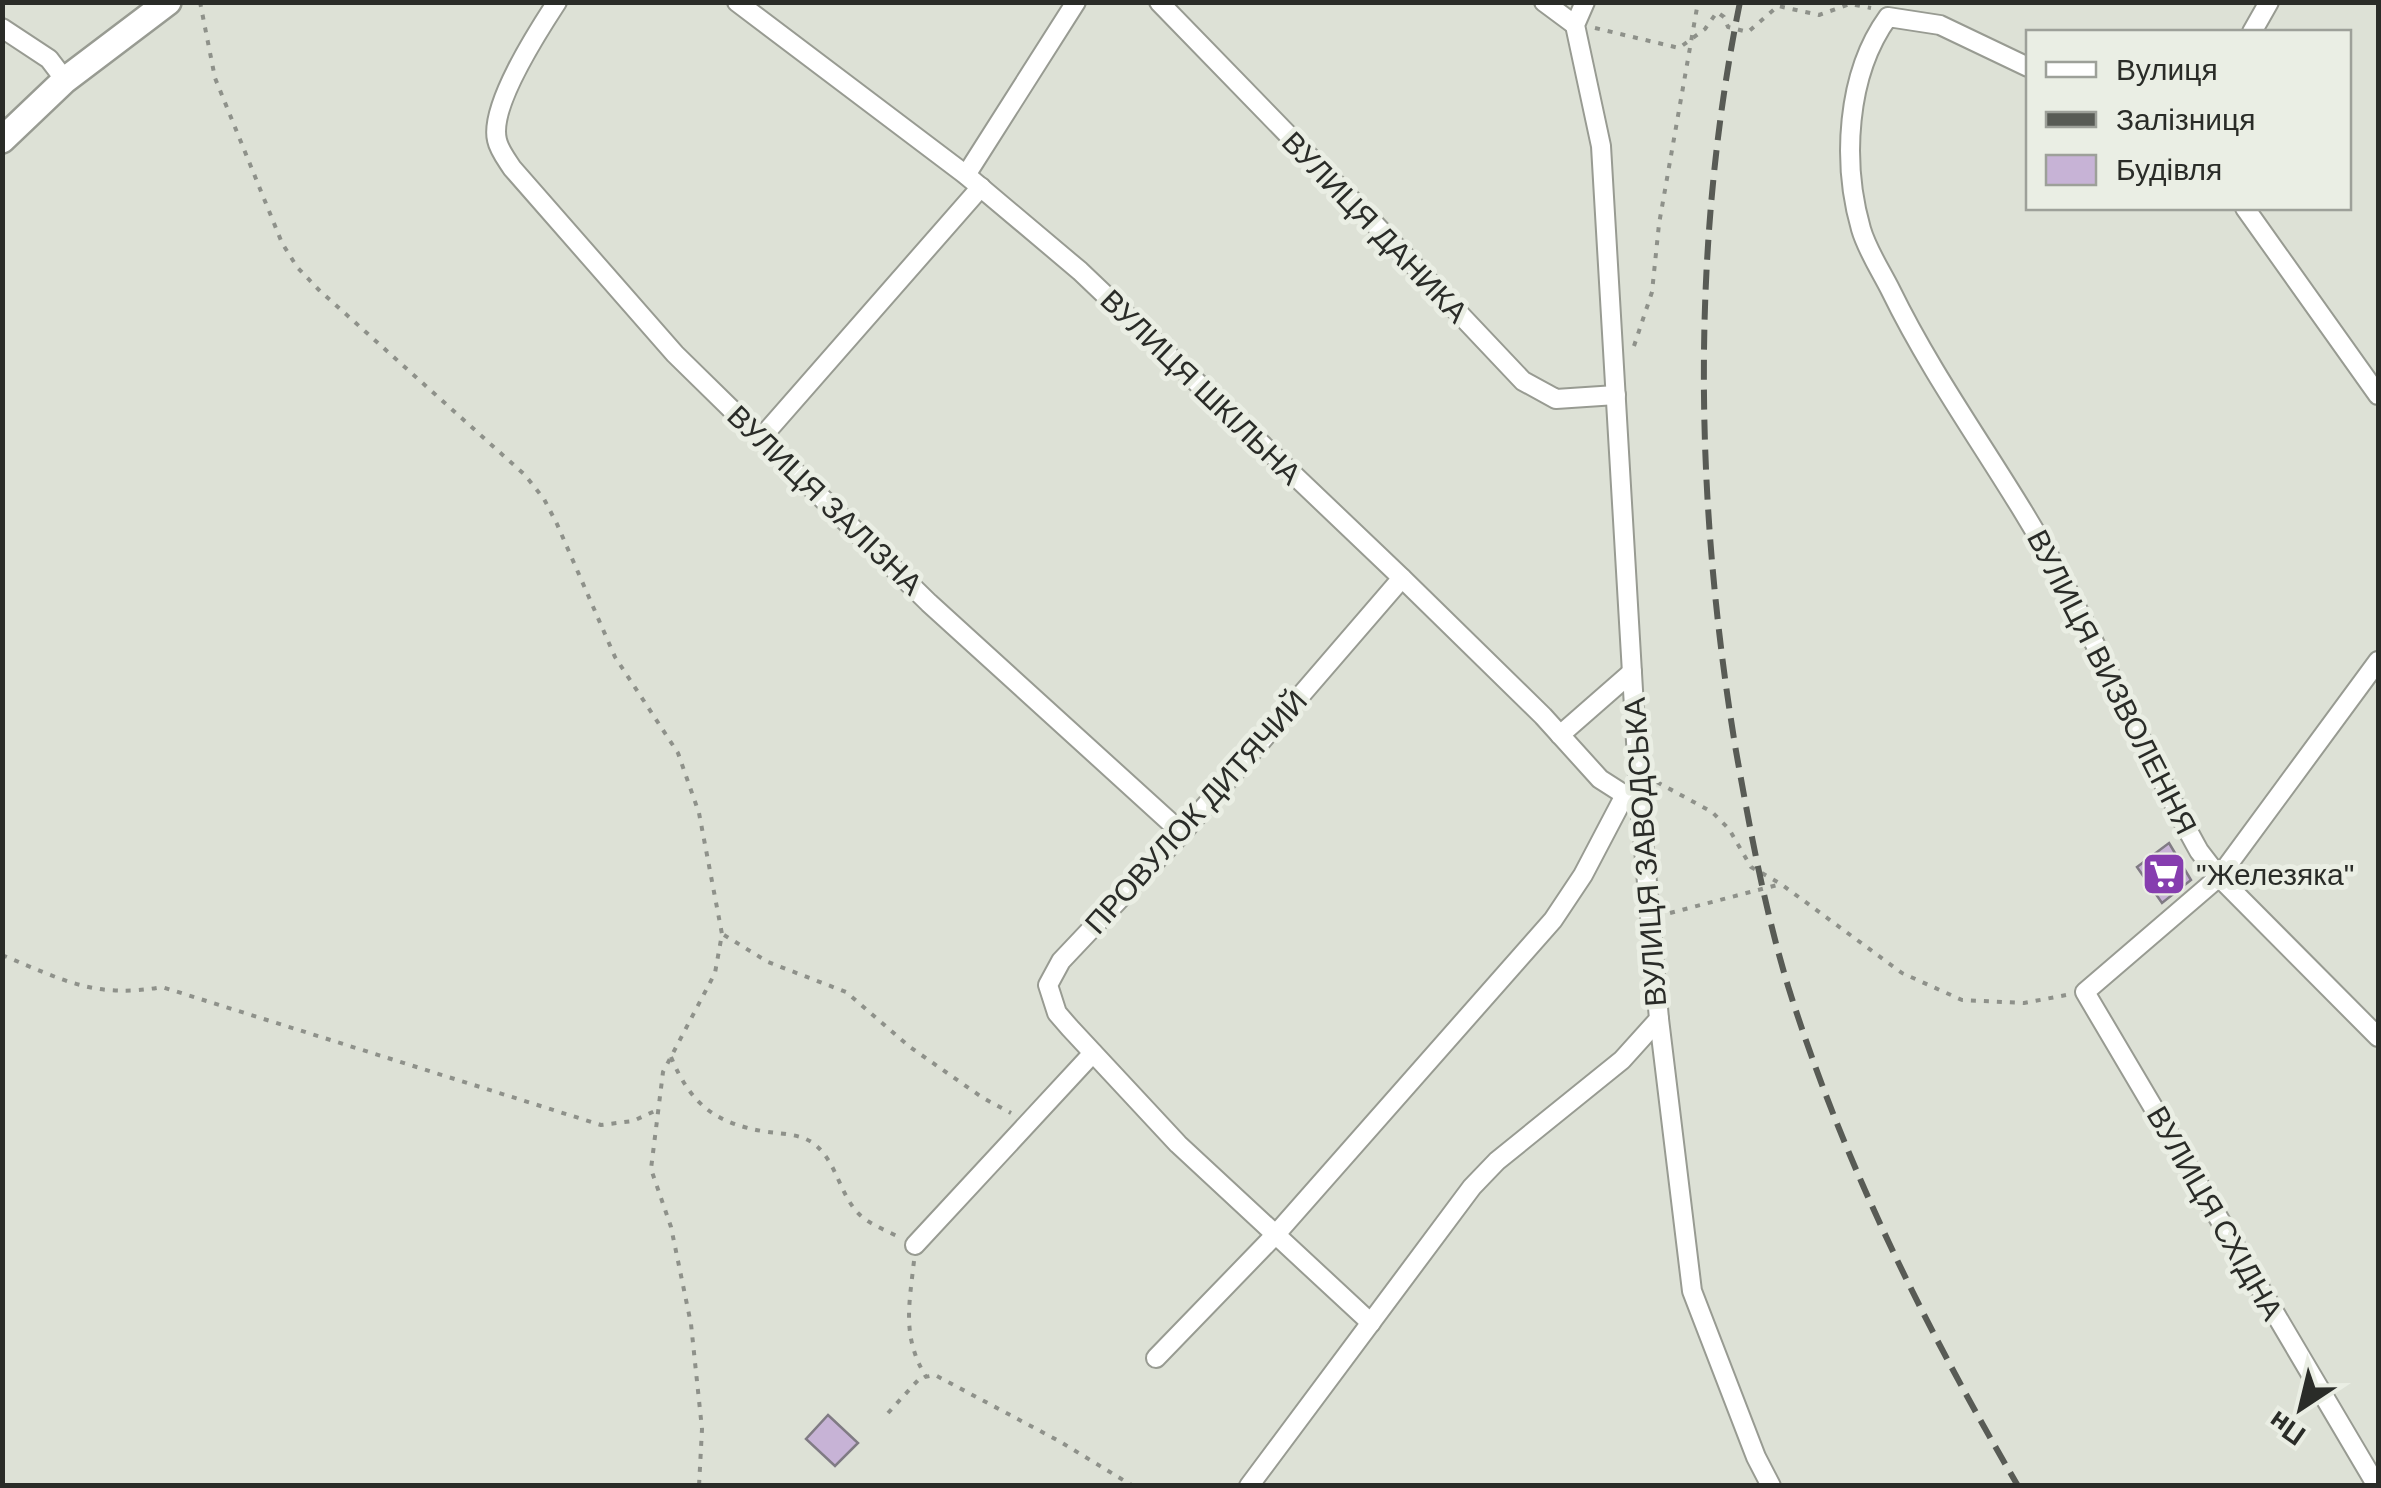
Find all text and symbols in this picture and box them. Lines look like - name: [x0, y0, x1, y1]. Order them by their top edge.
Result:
- legend: [2026, 30, 2351, 210]
- text: Вулиця: [2116, 53, 2218, 86]
- text: Залізниця: [2116, 103, 2255, 136]
- street label: ВУЛИЦЯ ДАНИКА: [1276, 125, 1474, 329]
- text: Будівля: [2116, 153, 2222, 186]
- street label: ВУЛИЦЯ ШКІЛЬНА: [1094, 283, 1308, 491]
- street label: ВУЛИЦЯ ЗАЛІЗНА: [721, 399, 929, 601]
- street label: ВУЛИЦЯ ВИЗВОЛЕННЯ: [2021, 524, 2203, 840]
- street label: ПРОВУЛОК ДИТЯЧИЙ: [1079, 684, 1313, 940]
- street label: ВУЛИЦЯ ЗАВОДСЬКА: [1618, 696, 1672, 1008]
- supermarket icon: "Железяка": [2141, 851, 2187, 897]
- place label: "Железяка": [2196, 858, 2354, 891]
- street label: ВУЛИЦЯ СХІДНА: [2140, 1100, 2290, 1326]
- north arrow: [2251, 1358, 2351, 1458]
- text: Пн: [2263, 1405, 2311, 1451]

